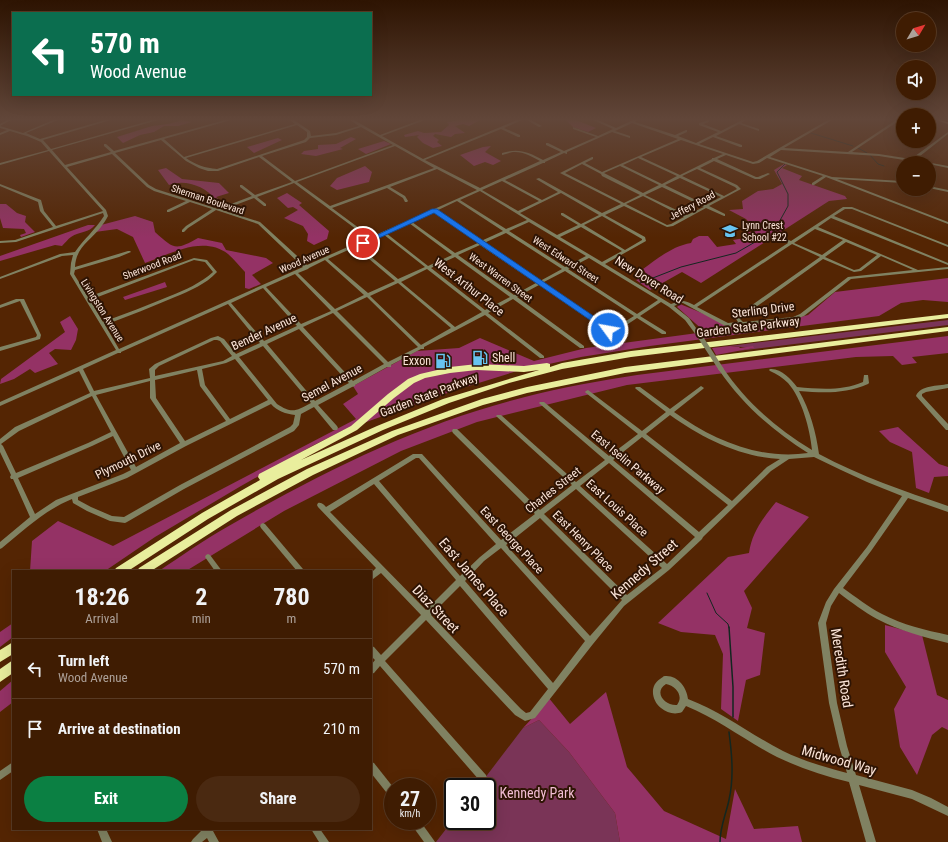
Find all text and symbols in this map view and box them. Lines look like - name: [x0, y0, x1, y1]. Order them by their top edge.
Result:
- north arrow: [896, 12, 936, 52]
- map controls: [896, 12, 936, 196]
- text: 570 m: [90, 27, 160, 60]
- icon: left: [24, 28, 76, 80]
- button: sound: [896, 60, 936, 100]
- text: Wood Avenue: [90, 61, 186, 82]
- button: +: [896, 108, 936, 148]
- button: −: [896, 156, 936, 196]
- street label: Sherman Boulevard: [170, 182, 246, 217]
- street label: Jeffery Road: [668, 189, 717, 222]
- place label: Lynn Crest School #22: [742, 220, 787, 243]
- school or university icon: Lynn Crest School #22: [721, 222, 739, 240]
- pin: [346, 226, 380, 260]
- icon: arrive: [352, 232, 374, 254]
- street label: West Edward Street: [531, 234, 601, 285]
- street label: Wood Avenue: [278, 243, 331, 275]
- street label: Sherwood Road: [121, 249, 183, 282]
- street label: West Warren Street: [467, 251, 534, 304]
- street label: New Dover Road: [612, 254, 686, 307]
- street label: West Arthur Place: [431, 255, 507, 319]
- street label: Livingston Avenue: [79, 277, 126, 344]
- street label: Sterling Drive: [731, 299, 795, 321]
- position arrow: [587, 309, 629, 351]
- street label: Bender Avenue: [229, 311, 299, 353]
- street label: Garden State Parkway: [696, 314, 800, 340]
- fuel station icon: Shell: [471, 349, 489, 367]
- place label: Shell: [492, 351, 515, 365]
- fuel station icon: Exxon: [434, 352, 452, 370]
- place label: Exxon: [403, 354, 431, 368]
- street label: Semel Avenue: [299, 361, 365, 405]
- street label: Garden State Parkway: [378, 370, 480, 420]
- street label: East Iselin Parkway: [588, 427, 668, 497]
- street label: Plymouth Drive: [93, 438, 163, 482]
- street label: Charles Street: [522, 464, 584, 516]
- street label: East Louis Place: [583, 477, 651, 540]
- street label: East George Place: [477, 504, 547, 577]
- street label: East Henry Place: [550, 508, 617, 575]
- street label: East James Place: [436, 535, 513, 620]
- street label: Kennedy Street: [607, 536, 681, 602]
- street label: Diaz Street: [409, 582, 463, 636]
- text: 18:26: [74, 583, 129, 611]
- text: 2: [195, 583, 207, 611]
- text: 780: [273, 583, 310, 611]
- text: Arrival: [85, 611, 118, 626]
- text: min: [192, 611, 211, 626]
- text: m: [287, 611, 296, 626]
- street label: Meredith Road: [828, 627, 856, 709]
- text: Turn left: [58, 652, 109, 670]
- icon: left: [24, 658, 46, 680]
- text: 570 m: [323, 660, 360, 678]
- text: Wood Avenue: [58, 670, 128, 685]
- icon: arrive: [24, 718, 46, 740]
- text: Arrive at destination: [58, 720, 181, 738]
- text: 210 m: [323, 720, 360, 738]
- street label: Midwood Way: [800, 742, 878, 778]
- button: Exit: [24, 776, 188, 822]
- button: Share: [196, 776, 360, 822]
- speed limit sign: 30: [444, 778, 496, 830]
- park label: Kennedy Park: [499, 785, 575, 801]
- text: 27: [400, 787, 420, 811]
- text: km/h: [400, 808, 420, 819]

